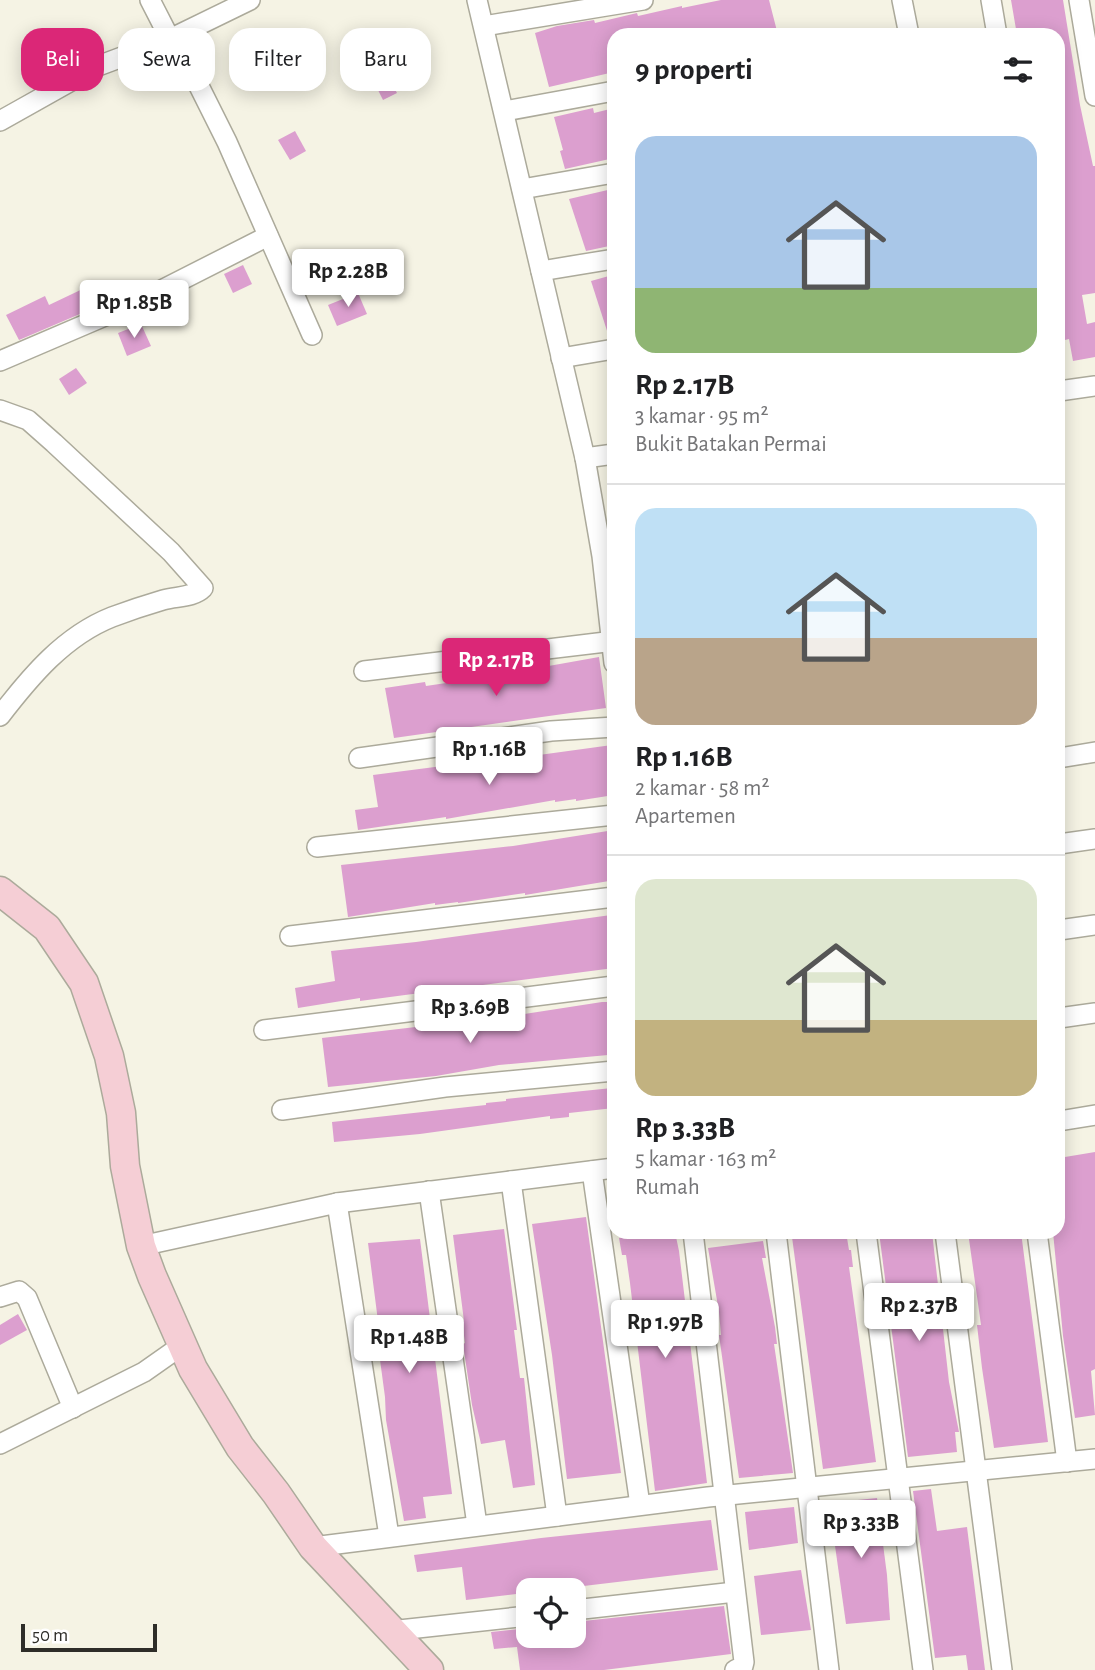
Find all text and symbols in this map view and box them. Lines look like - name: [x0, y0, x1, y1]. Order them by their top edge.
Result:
- chip: Beli: [21, 28, 104, 91]
- chip: Sewa: [118, 28, 215, 91]
- chip: Filter: [229, 28, 326, 91]
- chip: Baru: [340, 28, 431, 91]
- icon: filters: [999, 51, 1037, 89]
- text: 9 properti: [635, 55, 753, 85]
- icon: home: [773, 182, 899, 308]
- pin: Rp 2.28B: [276, 250, 420, 309]
- text: Rp 2.28B: [308, 260, 388, 283]
- pin: Rp 1.85B: [62, 280, 206, 340]
- text: Rp 1.85B: [96, 291, 172, 314]
- text: Rp 2.17B: [635, 370, 734, 400]
- text: 3 kamar · 95 m²: [635, 405, 768, 428]
- text: Bukit Batakan Permai: [635, 433, 827, 456]
- icon: home: [773, 554, 899, 680]
- pin: Rp 2.17B: [424, 638, 568, 698]
- text: Rp 2.17B: [458, 649, 534, 672]
- pin: Rp 1.16B: [417, 728, 561, 787]
- text: Rp 1.16B: [452, 738, 526, 761]
- text: Rp 1.16B: [635, 742, 733, 772]
- text: 2 kamar · 58 m²: [635, 777, 770, 800]
- text: Apartemen: [635, 805, 736, 828]
- icon: home: [773, 925, 899, 1051]
- pin: Rp 3.69B: [398, 986, 542, 1045]
- text: Rp 3.69B: [430, 996, 510, 1019]
- text: Rp 3.33B: [635, 1113, 735, 1143]
- text: 5 kamar · 163 m²: [635, 1148, 776, 1171]
- text: Rumah: [635, 1176, 700, 1199]
- pin: Rp 2.37B: [847, 1284, 991, 1343]
- text: Rp 2.37B: [880, 1294, 958, 1317]
- pin: Rp 1.97B: [593, 1300, 737, 1360]
- text: Rp 1.97B: [627, 1311, 703, 1334]
- pin: Rp 1.48B: [337, 1316, 481, 1375]
- text: Rp 1.48B: [370, 1326, 448, 1349]
- pin: Rp 3.33B: [789, 1500, 933, 1560]
- text: Rp 3.33B: [823, 1511, 899, 1534]
- map controls: [516, 1578, 586, 1648]
- button: locate: [516, 1578, 586, 1648]
- scale bar: [21, 1621, 158, 1653]
- text: 50 m: [32, 1626, 68, 1645]

